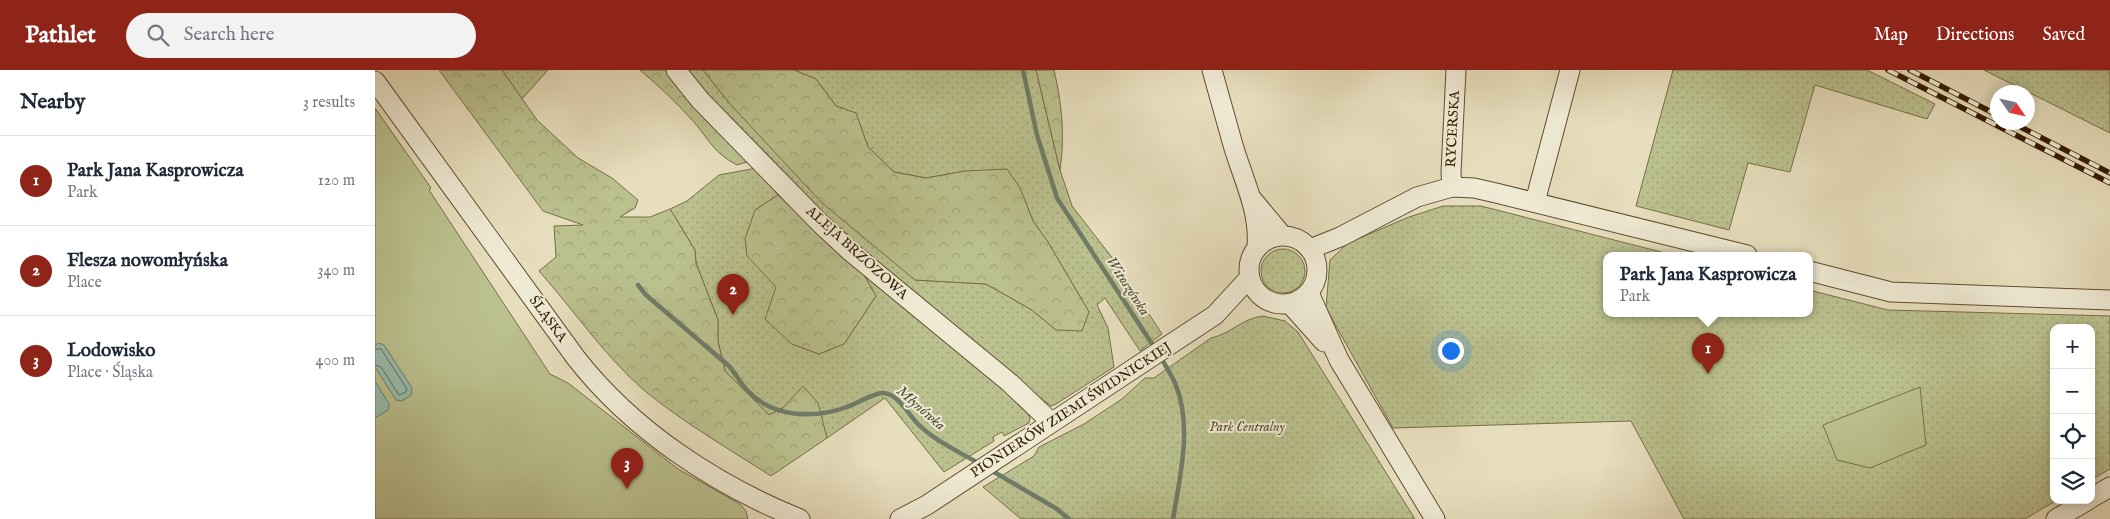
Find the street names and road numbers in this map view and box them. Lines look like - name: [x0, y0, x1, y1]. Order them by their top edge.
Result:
- street label: RYCERSKA: [1442, 90, 1464, 168]
- street label: ALEJA BRZOZOWA: [801, 202, 912, 304]
- street label: ŚLĄSKA: [525, 292, 572, 346]
- street label: PIONIERÓW ZIEMI ŚWIDNICKIEJ: [967, 337, 1175, 482]

